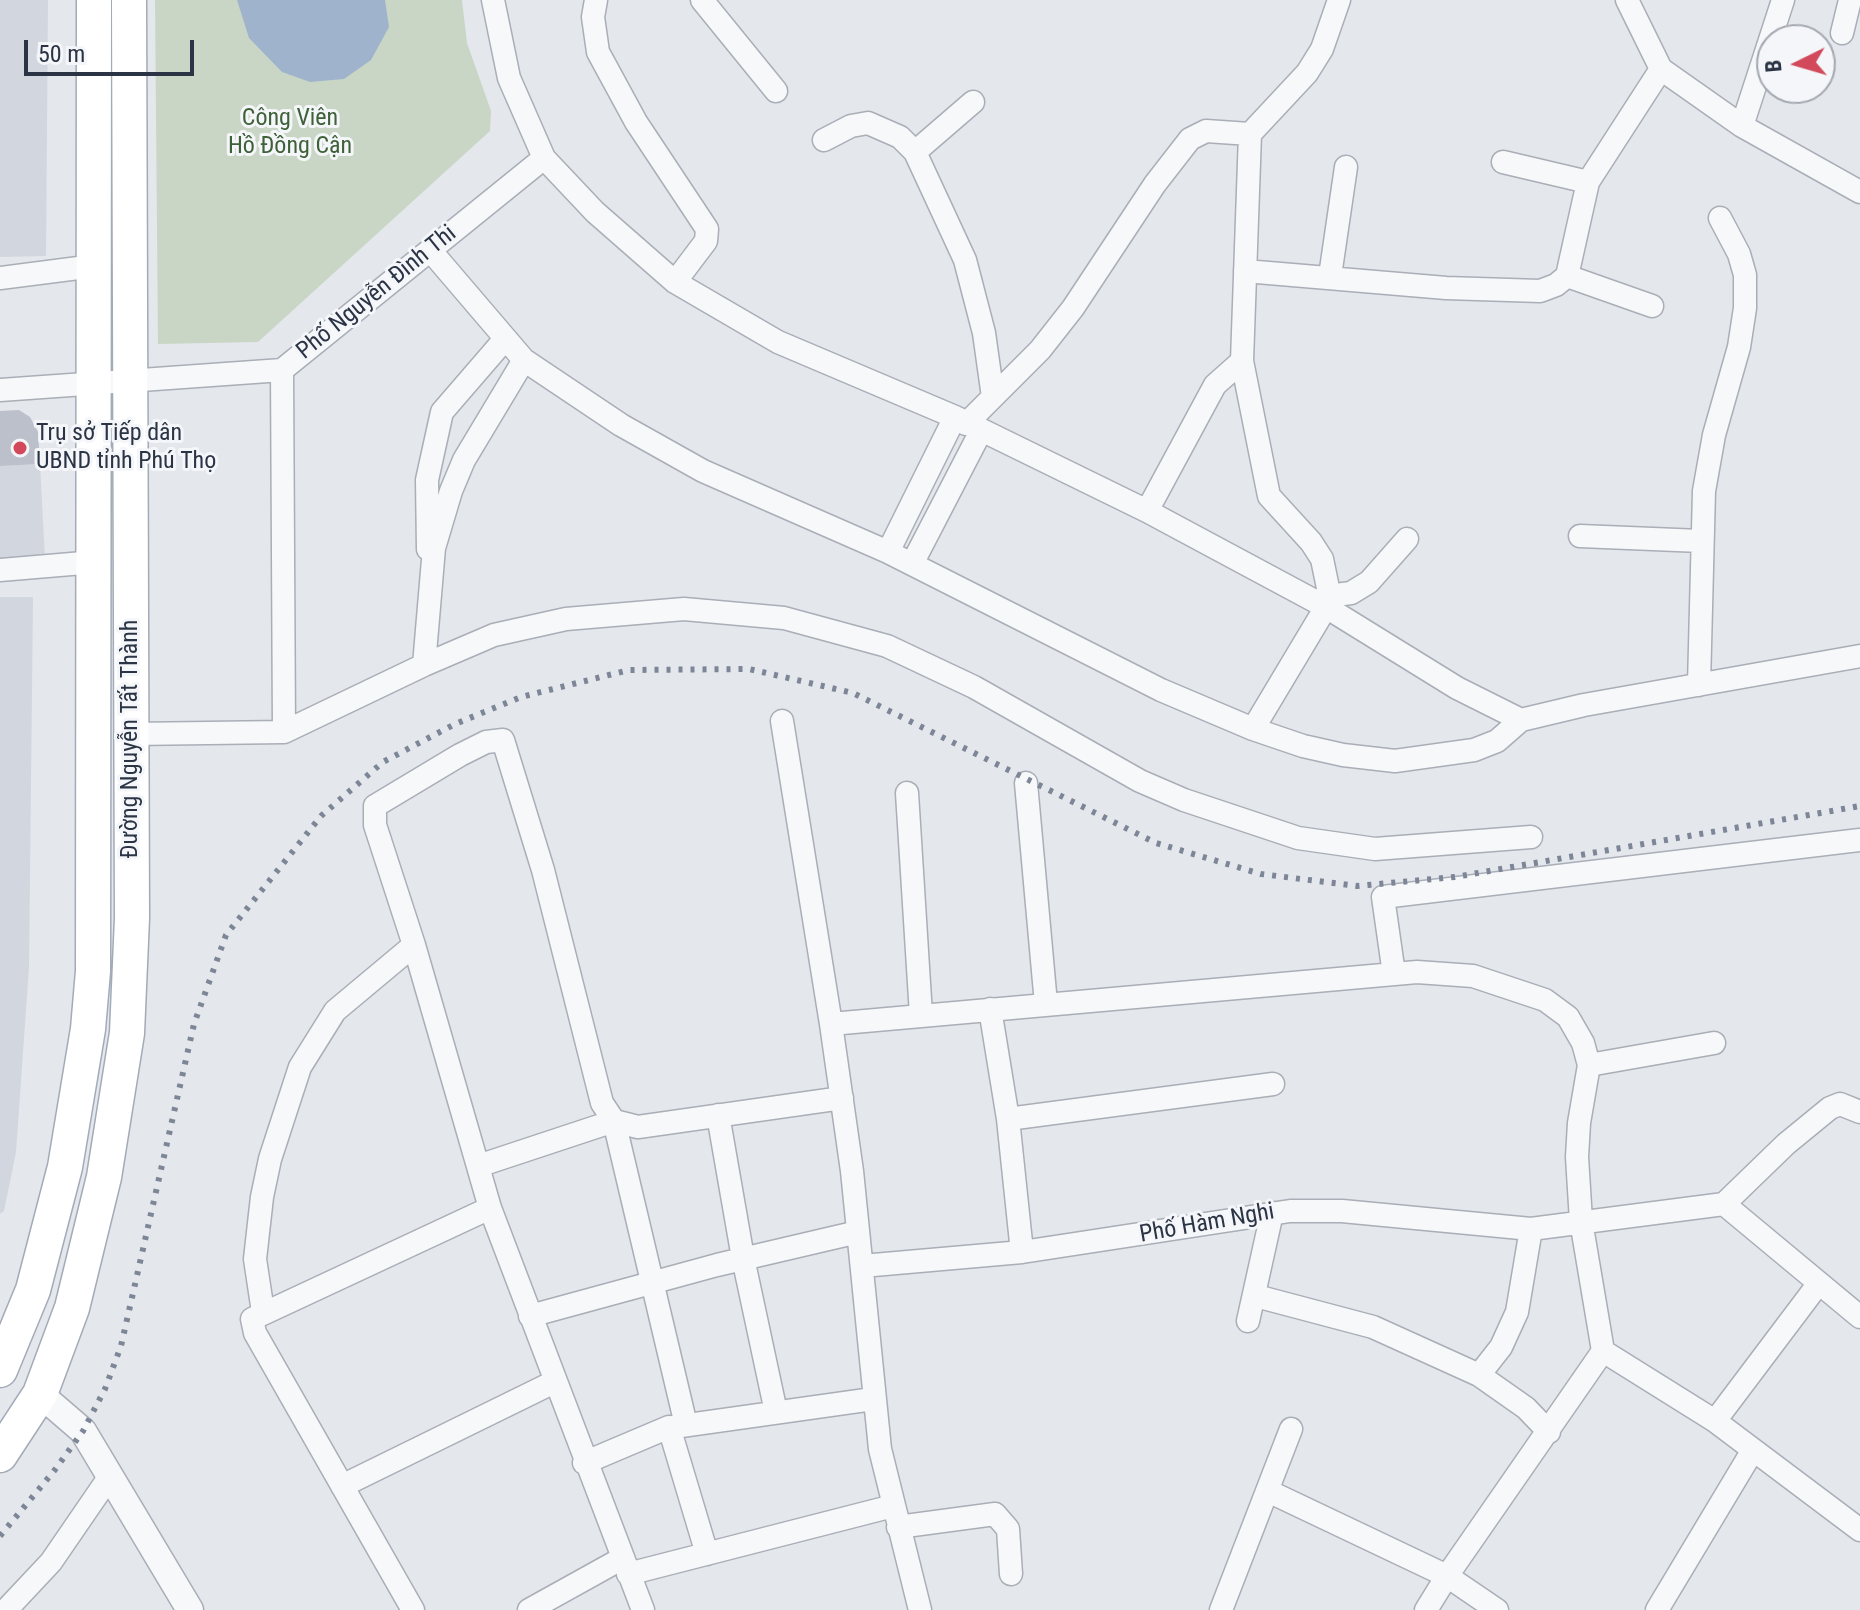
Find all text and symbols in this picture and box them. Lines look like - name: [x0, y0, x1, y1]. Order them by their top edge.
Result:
- scale bar: [28, 24, 198, 74]
- north arrow: [1756, 24, 1836, 104]
- text: 50 m: [38, 40, 85, 68]
- text: B: [1761, 59, 1787, 73]
- park label: Công Viên Hồ Đồng Cận: [228, 105, 352, 161]
- street label: Phố Nguyễn Đình Thi: [291, 220, 463, 366]
- place label: Trụ sở Tiếp dân UBND tỉnh Phú Thọ: [36, 420, 216, 476]
- marker: Trụ sở Tiếp dân UBND tỉnh Phú Thọ: [11, 439, 29, 457]
- street label: Đường Nguyễn Tất Thành: [117, 620, 145, 858]
- street label: Phố Hàm Nghi: [1137, 1198, 1277, 1250]

